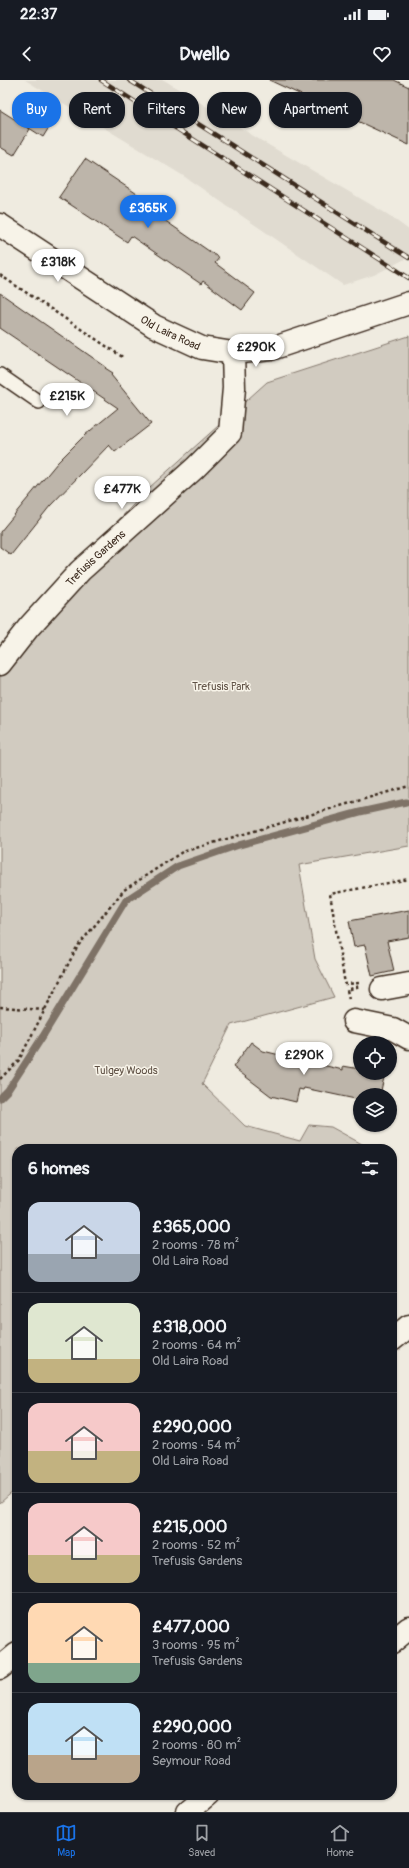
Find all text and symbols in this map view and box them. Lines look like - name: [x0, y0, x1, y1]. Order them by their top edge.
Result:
- text: 22:37: [20, 5, 57, 24]
- icon: back: [16, 43, 38, 65]
- text: Dwello: [179, 43, 230, 66]
- icon: heart: [371, 43, 393, 65]
- chip: Buy: [12, 92, 61, 128]
- chip: Rent: [69, 92, 125, 128]
- chip: Filters: [133, 92, 199, 128]
- chip: New: [207, 92, 261, 128]
- chip: Apartment: [269, 92, 362, 128]
- pin: £365K: [120, 195, 176, 229]
- text: £365K: [129, 200, 167, 216]
- pin: £318K: [30, 249, 86, 283]
- text: £318K: [40, 254, 76, 270]
- street label: Old Laira Road: [138, 313, 202, 353]
- pin: £290K: [228, 334, 284, 368]
- text: £290K: [236, 339, 276, 355]
- pin: £215K: [39, 383, 95, 417]
- text: £215K: [49, 388, 85, 404]
- pin: £477K: [94, 476, 150, 510]
- text: £477K: [103, 481, 141, 497]
- street label: Trefusis Gardens: [63, 527, 128, 589]
- park label: Trefusis Park: [192, 680, 250, 693]
- map controls: [353, 1036, 397, 1132]
- button: locate: [353, 1036, 397, 1080]
- pin: £290K: [276, 1042, 332, 1076]
- text: £290K: [284, 1047, 324, 1063]
- park label: Tulgey Woods: [94, 1064, 158, 1077]
- button: layers: [353, 1088, 397, 1132]
- icon: filters: [359, 1157, 381, 1179]
- text: 6 homes: [28, 1158, 89, 1179]
- text: £365,000: [152, 1216, 231, 1237]
- icon: home: [60, 1218, 108, 1266]
- text: 2 rooms · 78 m²: [152, 1237, 239, 1253]
- text: Old Laira Road: [152, 1253, 229, 1269]
- text: £318,000: [152, 1316, 227, 1337]
- icon: home: [60, 1319, 108, 1367]
- text: 2 rooms · 64 m²: [152, 1337, 241, 1353]
- text: Old Laira Road: [152, 1353, 229, 1369]
- text: £290,000: [152, 1416, 232, 1437]
- icon: home: [60, 1419, 108, 1467]
- text: 2 rooms · 54 m²: [152, 1437, 240, 1453]
- text: Old Laira Road: [152, 1453, 229, 1469]
- text: £215,000: [152, 1516, 227, 1537]
- icon: home: [60, 1519, 108, 1567]
- text: 2 rooms · 52 m²: [152, 1537, 240, 1553]
- text: Trefusis Gardens: [152, 1553, 242, 1569]
- text: £477,000: [152, 1616, 230, 1637]
- icon: home: [60, 1619, 108, 1667]
- text: 3 rooms · 95 m²: [152, 1637, 240, 1653]
- text: Trefusis Gardens: [152, 1653, 242, 1669]
- text: £290,000: [152, 1716, 232, 1737]
- icon: home: [60, 1719, 108, 1767]
- text: 2 rooms · 80 m²: [152, 1737, 241, 1753]
- text: Seymour Road: [152, 1753, 231, 1769]
- tab: Map: [55, 1822, 77, 1859]
- tab: Saved: [188, 1822, 215, 1859]
- tab: Home: [326, 1822, 354, 1859]

